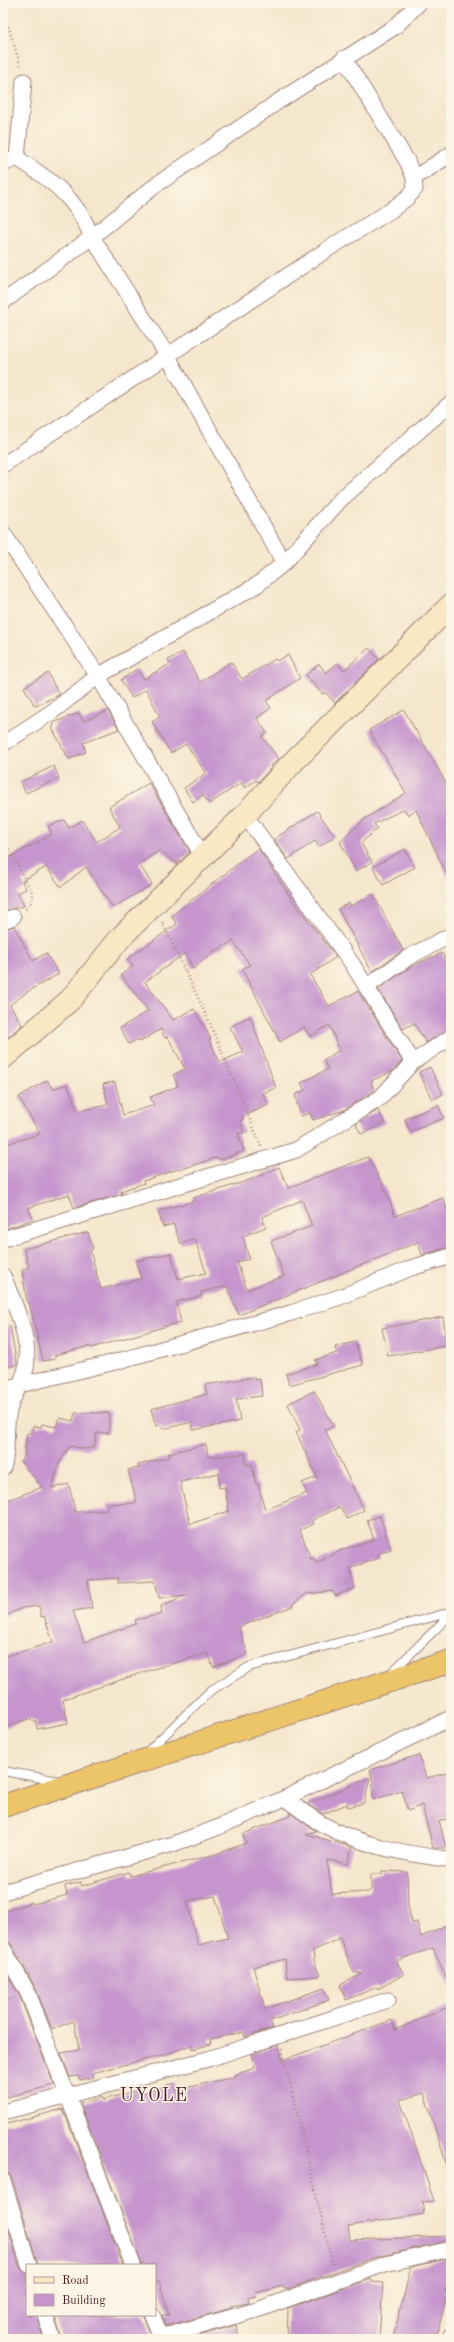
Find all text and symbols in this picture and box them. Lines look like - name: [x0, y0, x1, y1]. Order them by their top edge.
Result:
- district label: UYOLE: [120, 2087, 188, 2105]
- legend: [26, 2264, 156, 2316]
- text: Road: [62, 2275, 89, 2287]
- text: Building: [62, 2295, 106, 2307]

